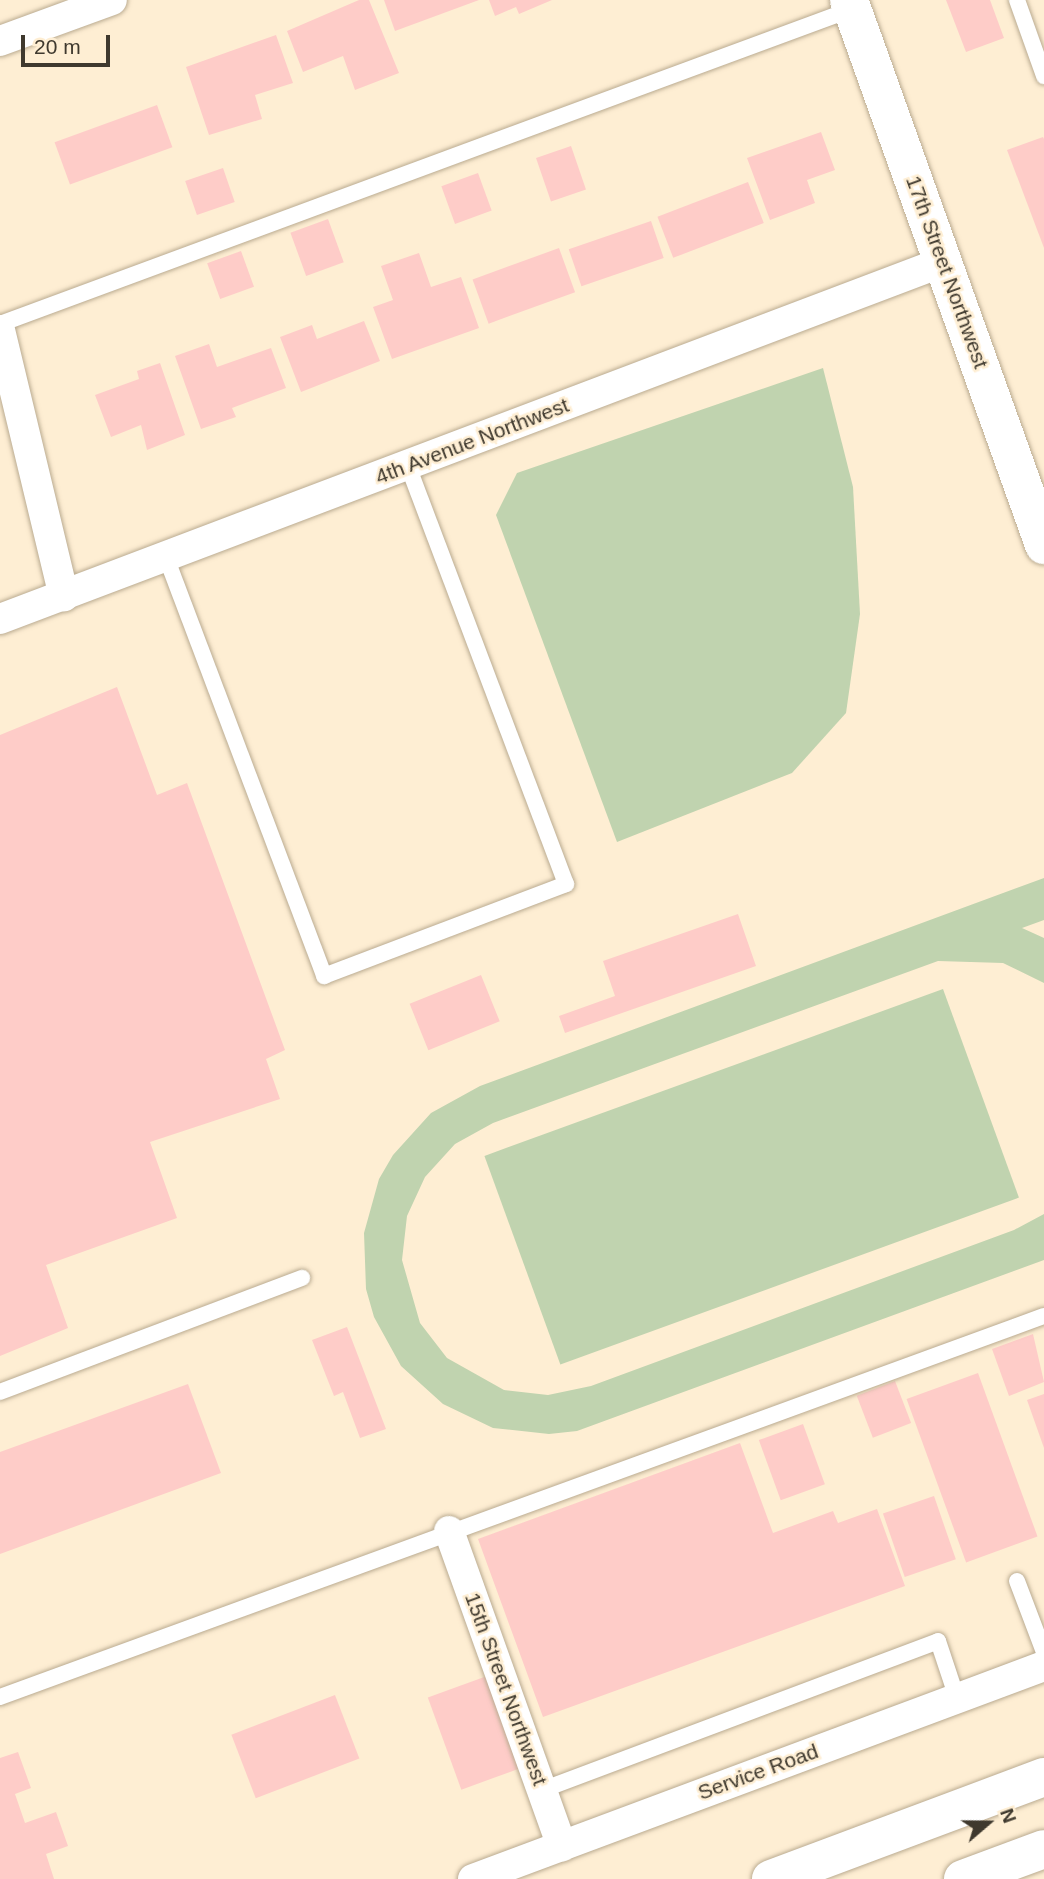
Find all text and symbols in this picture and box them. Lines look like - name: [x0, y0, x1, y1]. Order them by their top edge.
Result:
- scale bar: [24, 21, 114, 65]
- text: 20 m: [34, 35, 81, 58]
- street label: 17th Street Northwest: [900, 172, 994, 372]
- street label: 4th Avenue Northwest: [371, 392, 573, 490]
- street label: 15th Street Northwest: [459, 1589, 553, 1789]
- street label: Service Road: [694, 1739, 822, 1805]
- north arrow: [953, 1788, 1023, 1858]
- text: N: [996, 1806, 1020, 1826]

